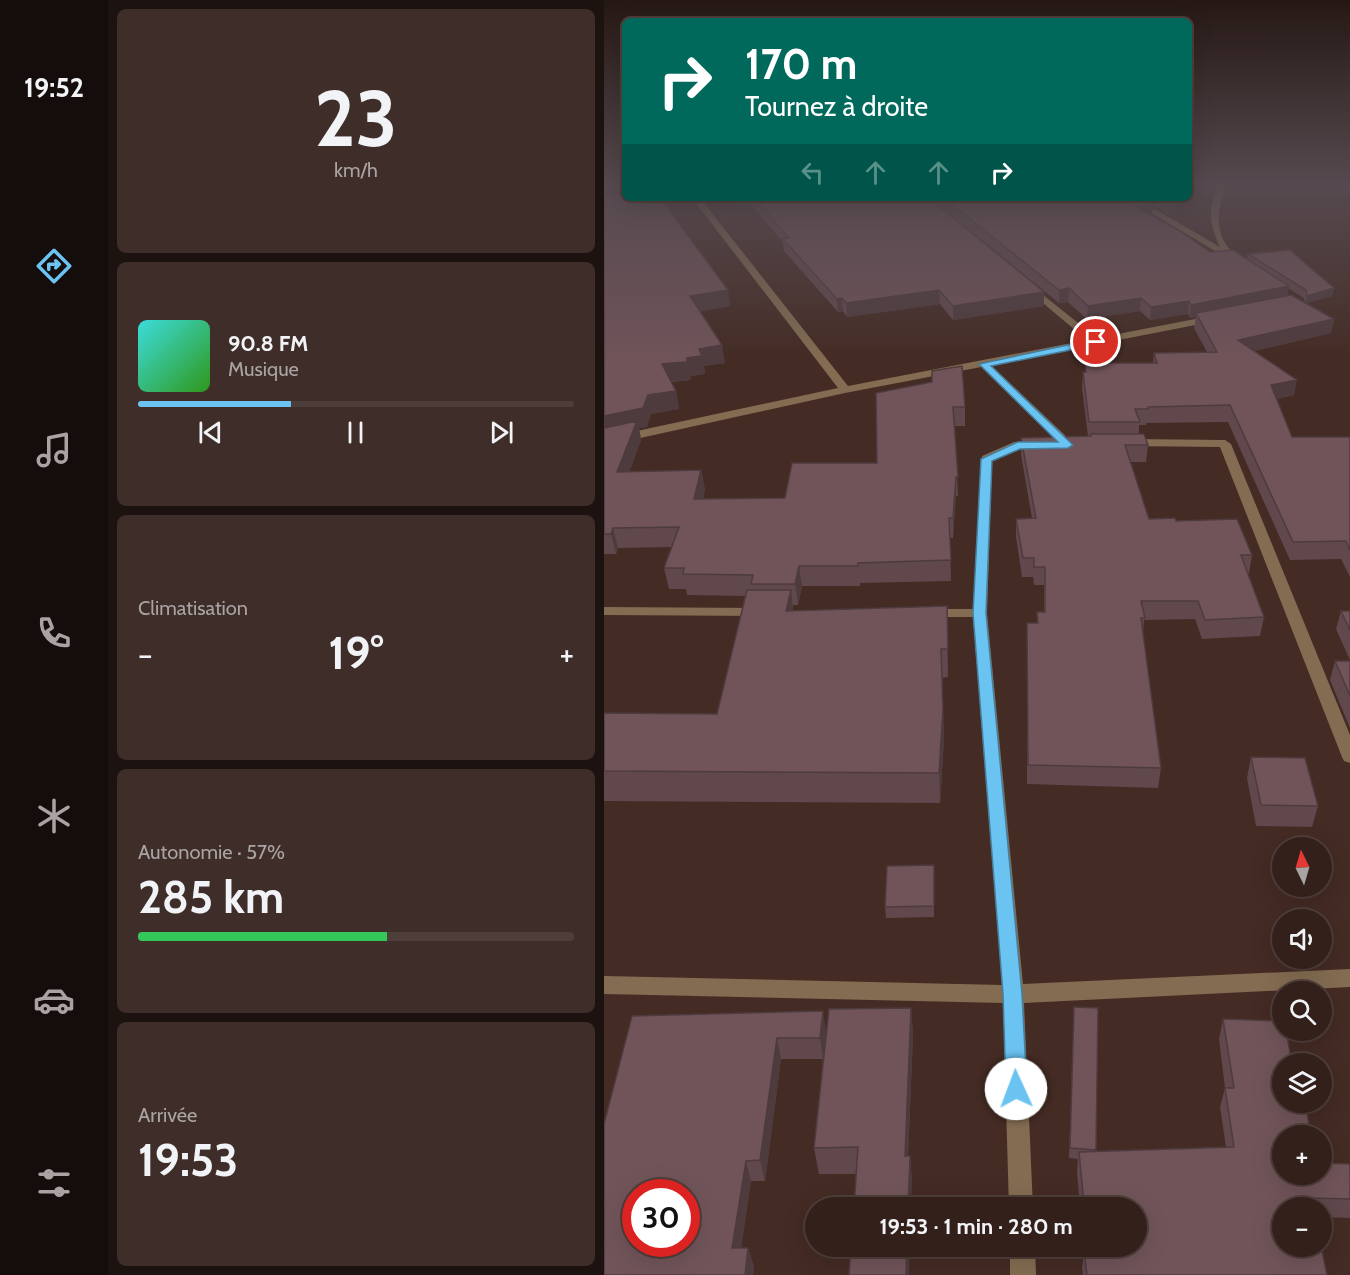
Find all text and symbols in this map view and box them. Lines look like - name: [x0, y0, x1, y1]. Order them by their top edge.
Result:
- text: 170 m: [745, 38, 857, 90]
- icon: right: [646, 42, 724, 120]
- text: 19:52: [24, 71, 84, 104]
- text: 23: [314, 71, 398, 166]
- text: Tournez à droite: [745, 90, 928, 123]
- icon: left: [796, 156, 829, 189]
- icon: ahead: [859, 156, 892, 189]
- icon: ahead: [922, 156, 955, 189]
- icon: right: [985, 156, 1018, 189]
- text: km/h: [334, 158, 378, 182]
- icon: directions: [33, 245, 75, 287]
- pin: [1070, 316, 1121, 367]
- icon: arrive: [1079, 325, 1112, 358]
- text: 90.8 FM: [228, 330, 308, 357]
- text: Musique: [228, 357, 299, 381]
- icon: previous: [194, 416, 227, 449]
- icon: pause: [339, 416, 372, 449]
- icon: next: [485, 416, 518, 449]
- icon: music: [33, 429, 75, 471]
- text: Climatisation: [138, 596, 248, 620]
- icon: phone: [33, 612, 75, 654]
- text: 19°: [329, 626, 383, 680]
- text: −: [138, 634, 153, 674]
- text: +: [559, 634, 574, 674]
- icon: climate: [33, 795, 75, 837]
- north arrow: [1272, 837, 1332, 897]
- map controls: [1272, 837, 1332, 1257]
- text: Autonomie · 57%: [138, 840, 285, 864]
- text: 285 km: [138, 870, 284, 924]
- button: sound: [1272, 909, 1332, 969]
- icon: car: [33, 979, 75, 1021]
- button: search: [1272, 981, 1332, 1041]
- button: layers: [1272, 1053, 1332, 1113]
- position arrow: [984, 1057, 1048, 1121]
- text: Arrivée: [138, 1103, 197, 1127]
- button: +: [1272, 1125, 1332, 1185]
- text: 19:53: [138, 1133, 238, 1187]
- icon: filters: [33, 1162, 75, 1204]
- speed limit sign: 30: [622, 1179, 700, 1257]
- button: −: [1272, 1197, 1332, 1257]
- text: 19:53 · 1 min · 280 m: [879, 1213, 1073, 1240]

